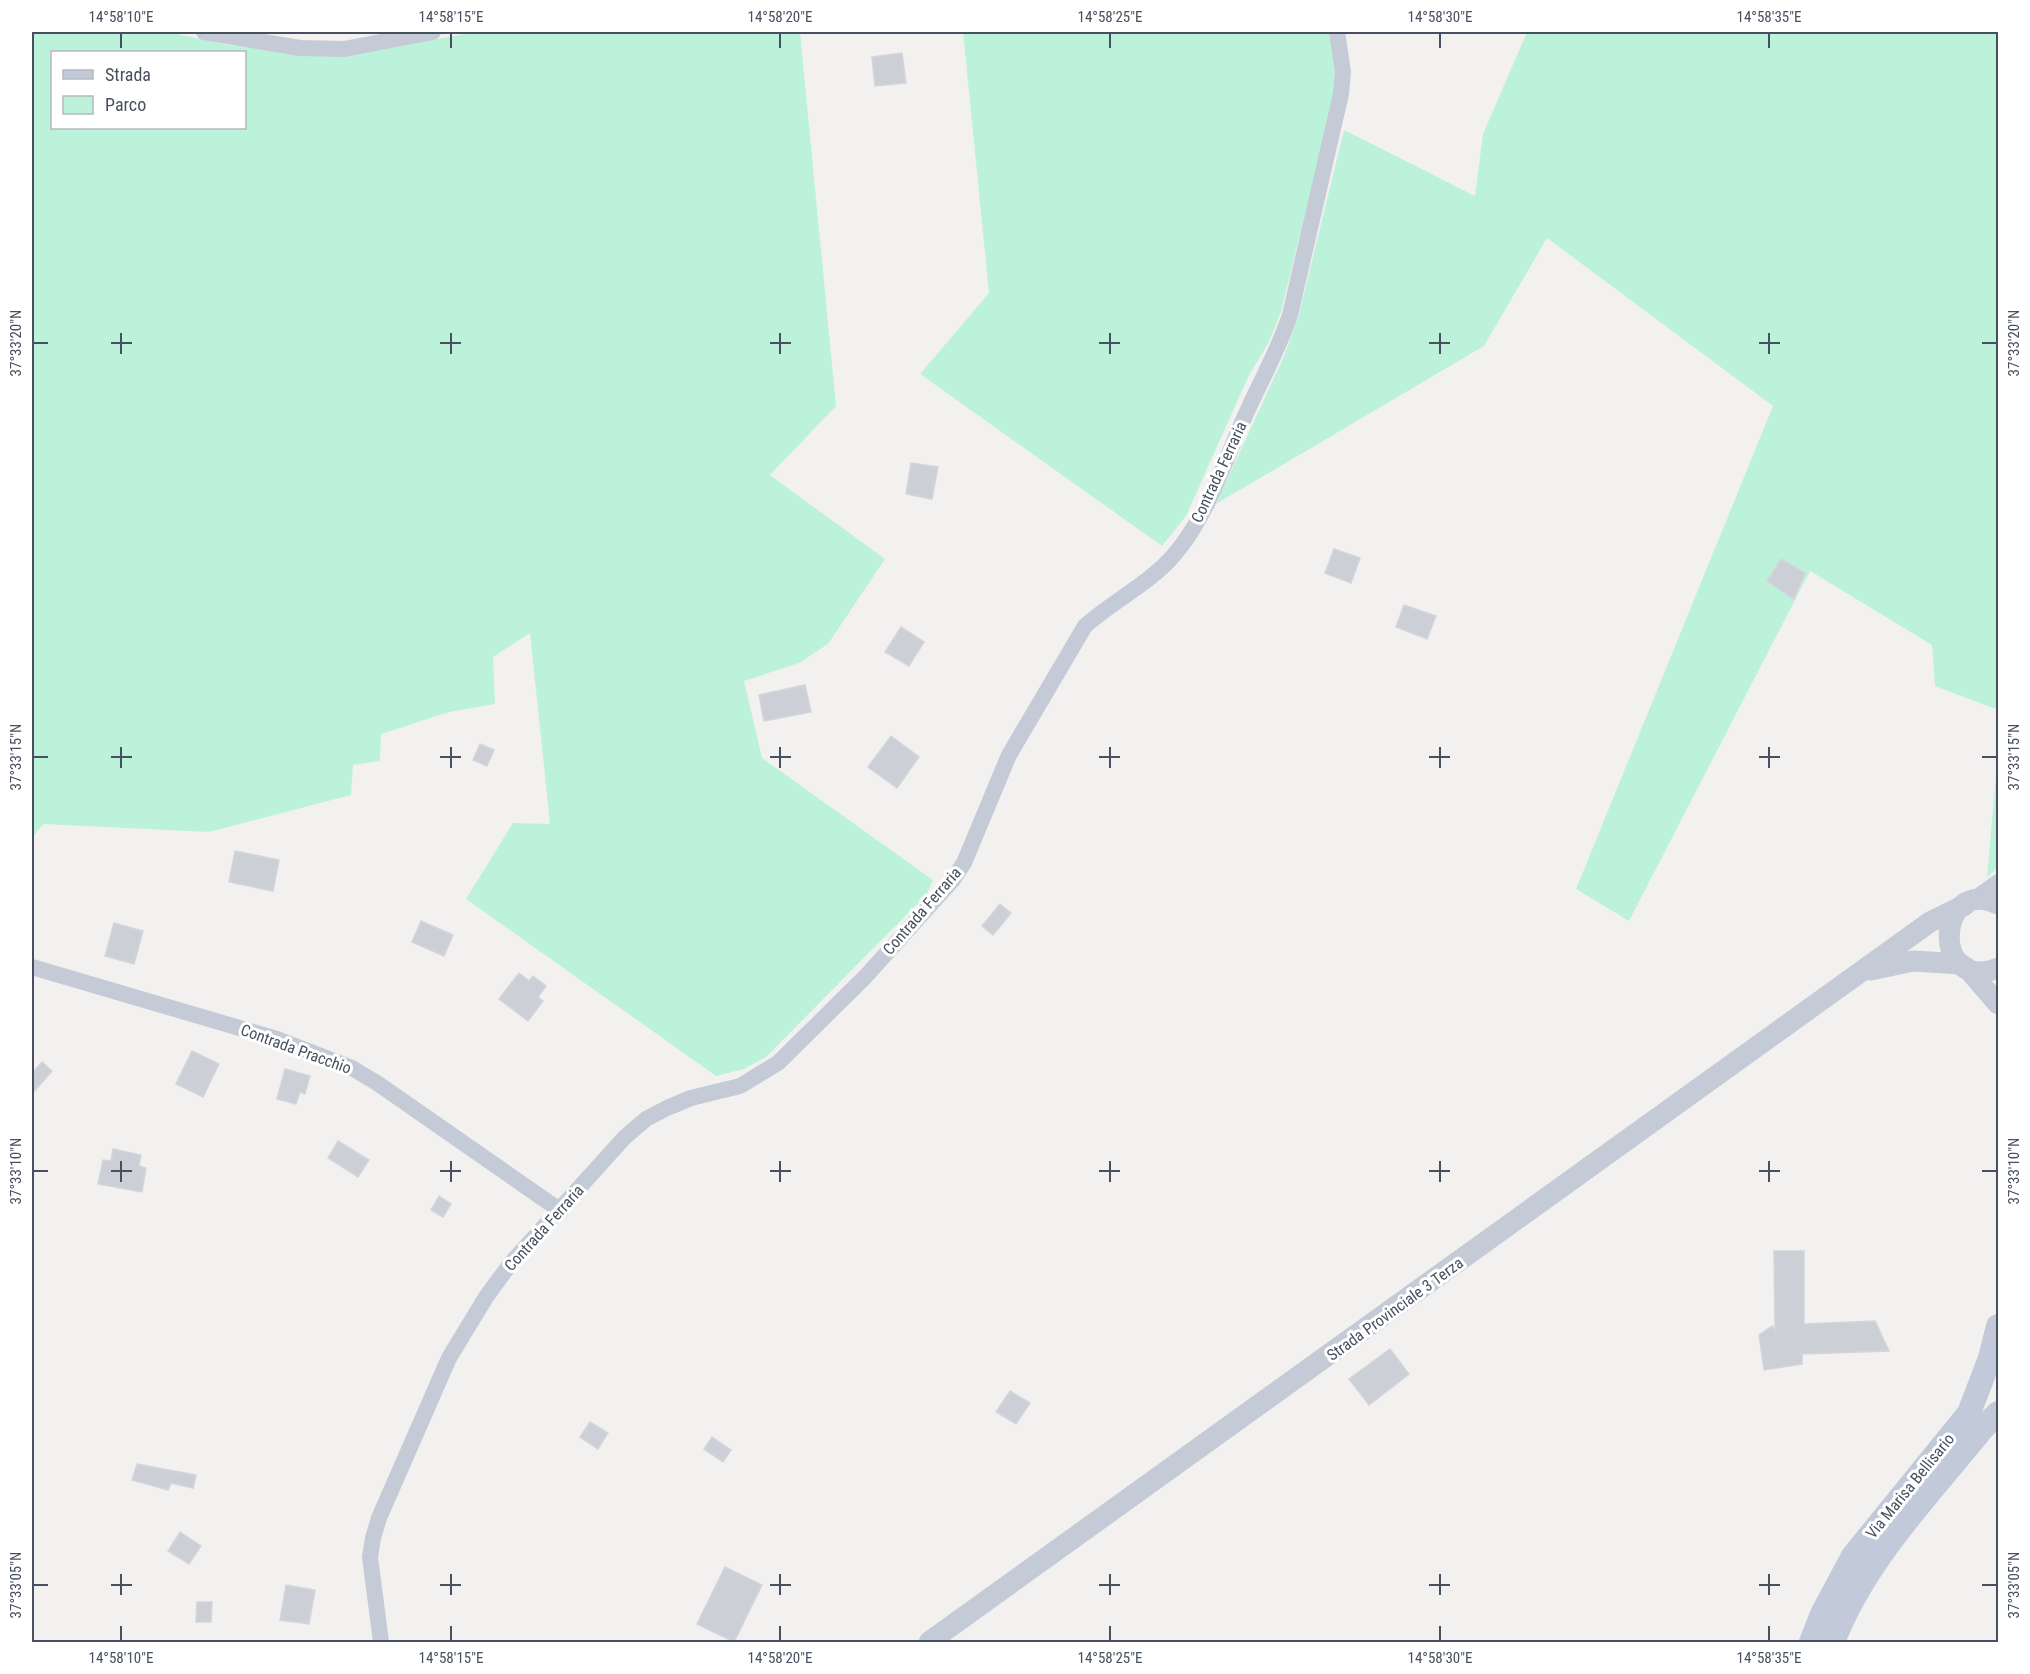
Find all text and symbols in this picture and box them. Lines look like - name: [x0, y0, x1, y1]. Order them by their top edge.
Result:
- text: 14°58'10"E: [89, 8, 153, 26]
- text: 14°58'15"E: [419, 8, 483, 26]
- text: 14°58'20"E: [748, 8, 812, 26]
- text: 14°58'25"E: [1078, 8, 1142, 26]
- text: 14°58'30"E: [1408, 8, 1472, 26]
- text: 14°58'35"E: [1737, 8, 1801, 26]
- legend: [51, 51, 246, 129]
- text: Strada: [105, 64, 151, 85]
- text: Parco: [105, 94, 146, 115]
- text: 37°33'20"N: [7, 310, 25, 376]
- text: 37°33'20"N: [2005, 310, 2023, 376]
- street label: Contrada Ferraria: [1187, 418, 1251, 526]
- text: 37°33'15"N: [7, 724, 25, 790]
- text: 37°33'15"N: [2005, 724, 2023, 790]
- street label: Contrada Ferraria: [879, 863, 965, 959]
- street label: Contrada Pracchio: [238, 1020, 354, 1078]
- text: 37°33'10"N: [7, 1138, 25, 1204]
- text: 37°33'10"N: [2005, 1138, 2023, 1204]
- street label: Contrada Ferraria: [500, 1181, 588, 1275]
- street label: Strada Provinciale 3 Terza: [1323, 1253, 1467, 1365]
- street label: Via Marisa Bellisario: [1862, 1430, 1958, 1542]
- text: 37°33'05"N: [7, 1552, 25, 1618]
- text: 37°33'05"N: [2005, 1552, 2023, 1618]
- text: 14°58'10"E: [89, 1649, 153, 1667]
- text: 14°58'15"E: [419, 1649, 483, 1667]
- text: 14°58'20"E: [748, 1649, 812, 1667]
- text: 14°58'25"E: [1078, 1649, 1142, 1667]
- text: 14°58'30"E: [1408, 1649, 1472, 1667]
- text: 14°58'35"E: [1737, 1649, 1801, 1667]

